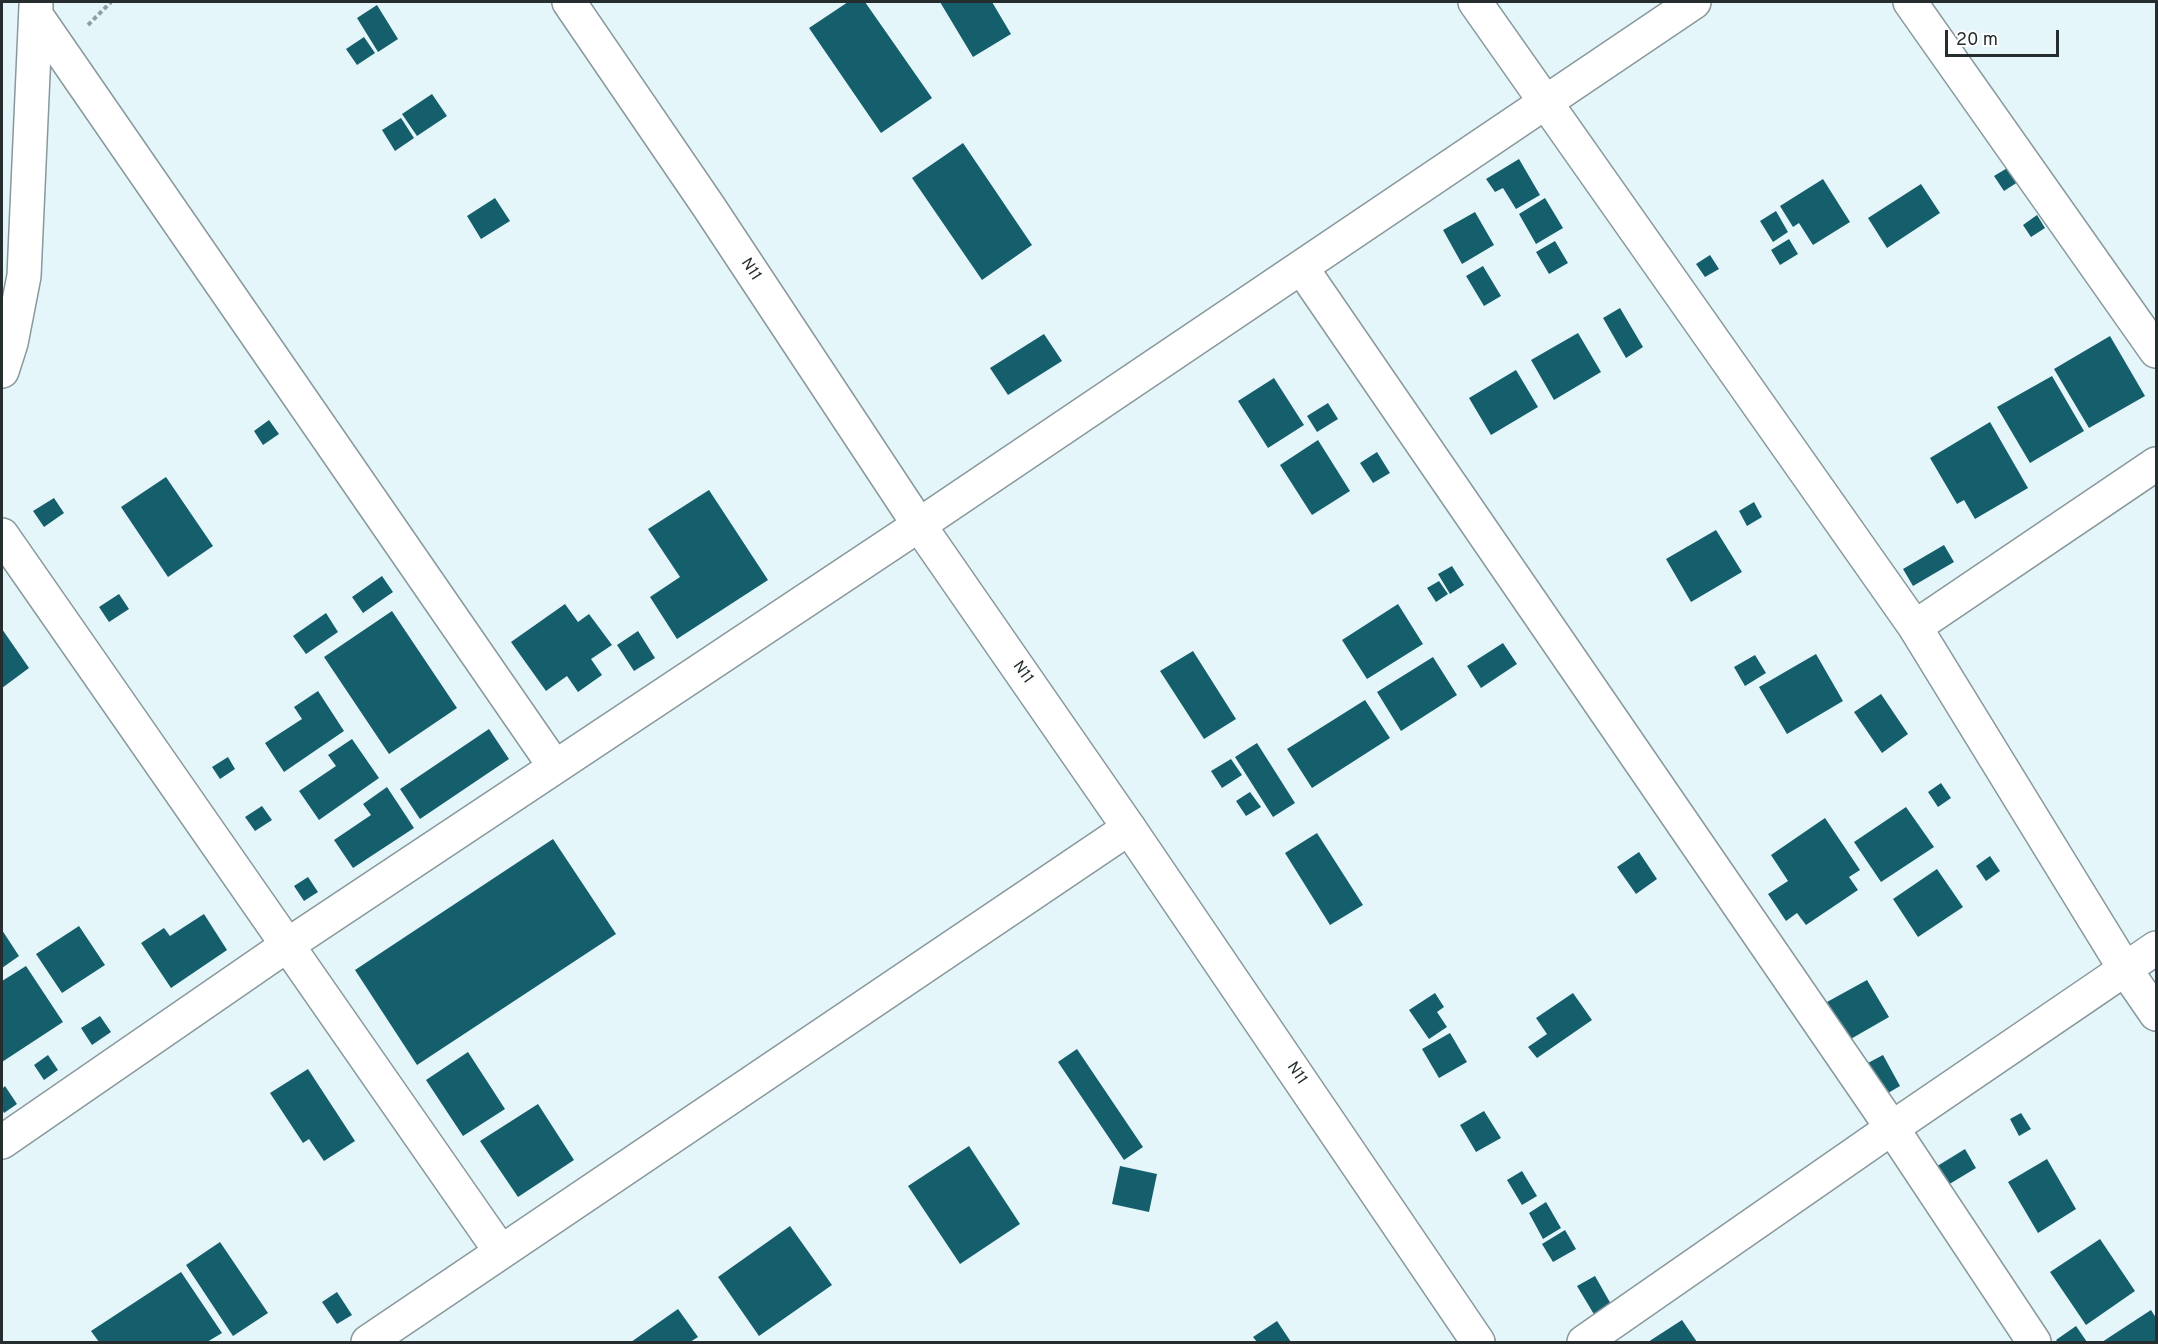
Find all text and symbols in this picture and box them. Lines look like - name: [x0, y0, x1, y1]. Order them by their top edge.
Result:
- scale bar: [1948, 18, 2062, 56]
- text: 20 m: [1956, 29, 1998, 52]
- street label: N11: [736, 255, 764, 285]
- street label: N11: [1007, 658, 1037, 688]
- street label: N11: [1282, 1059, 1310, 1089]

